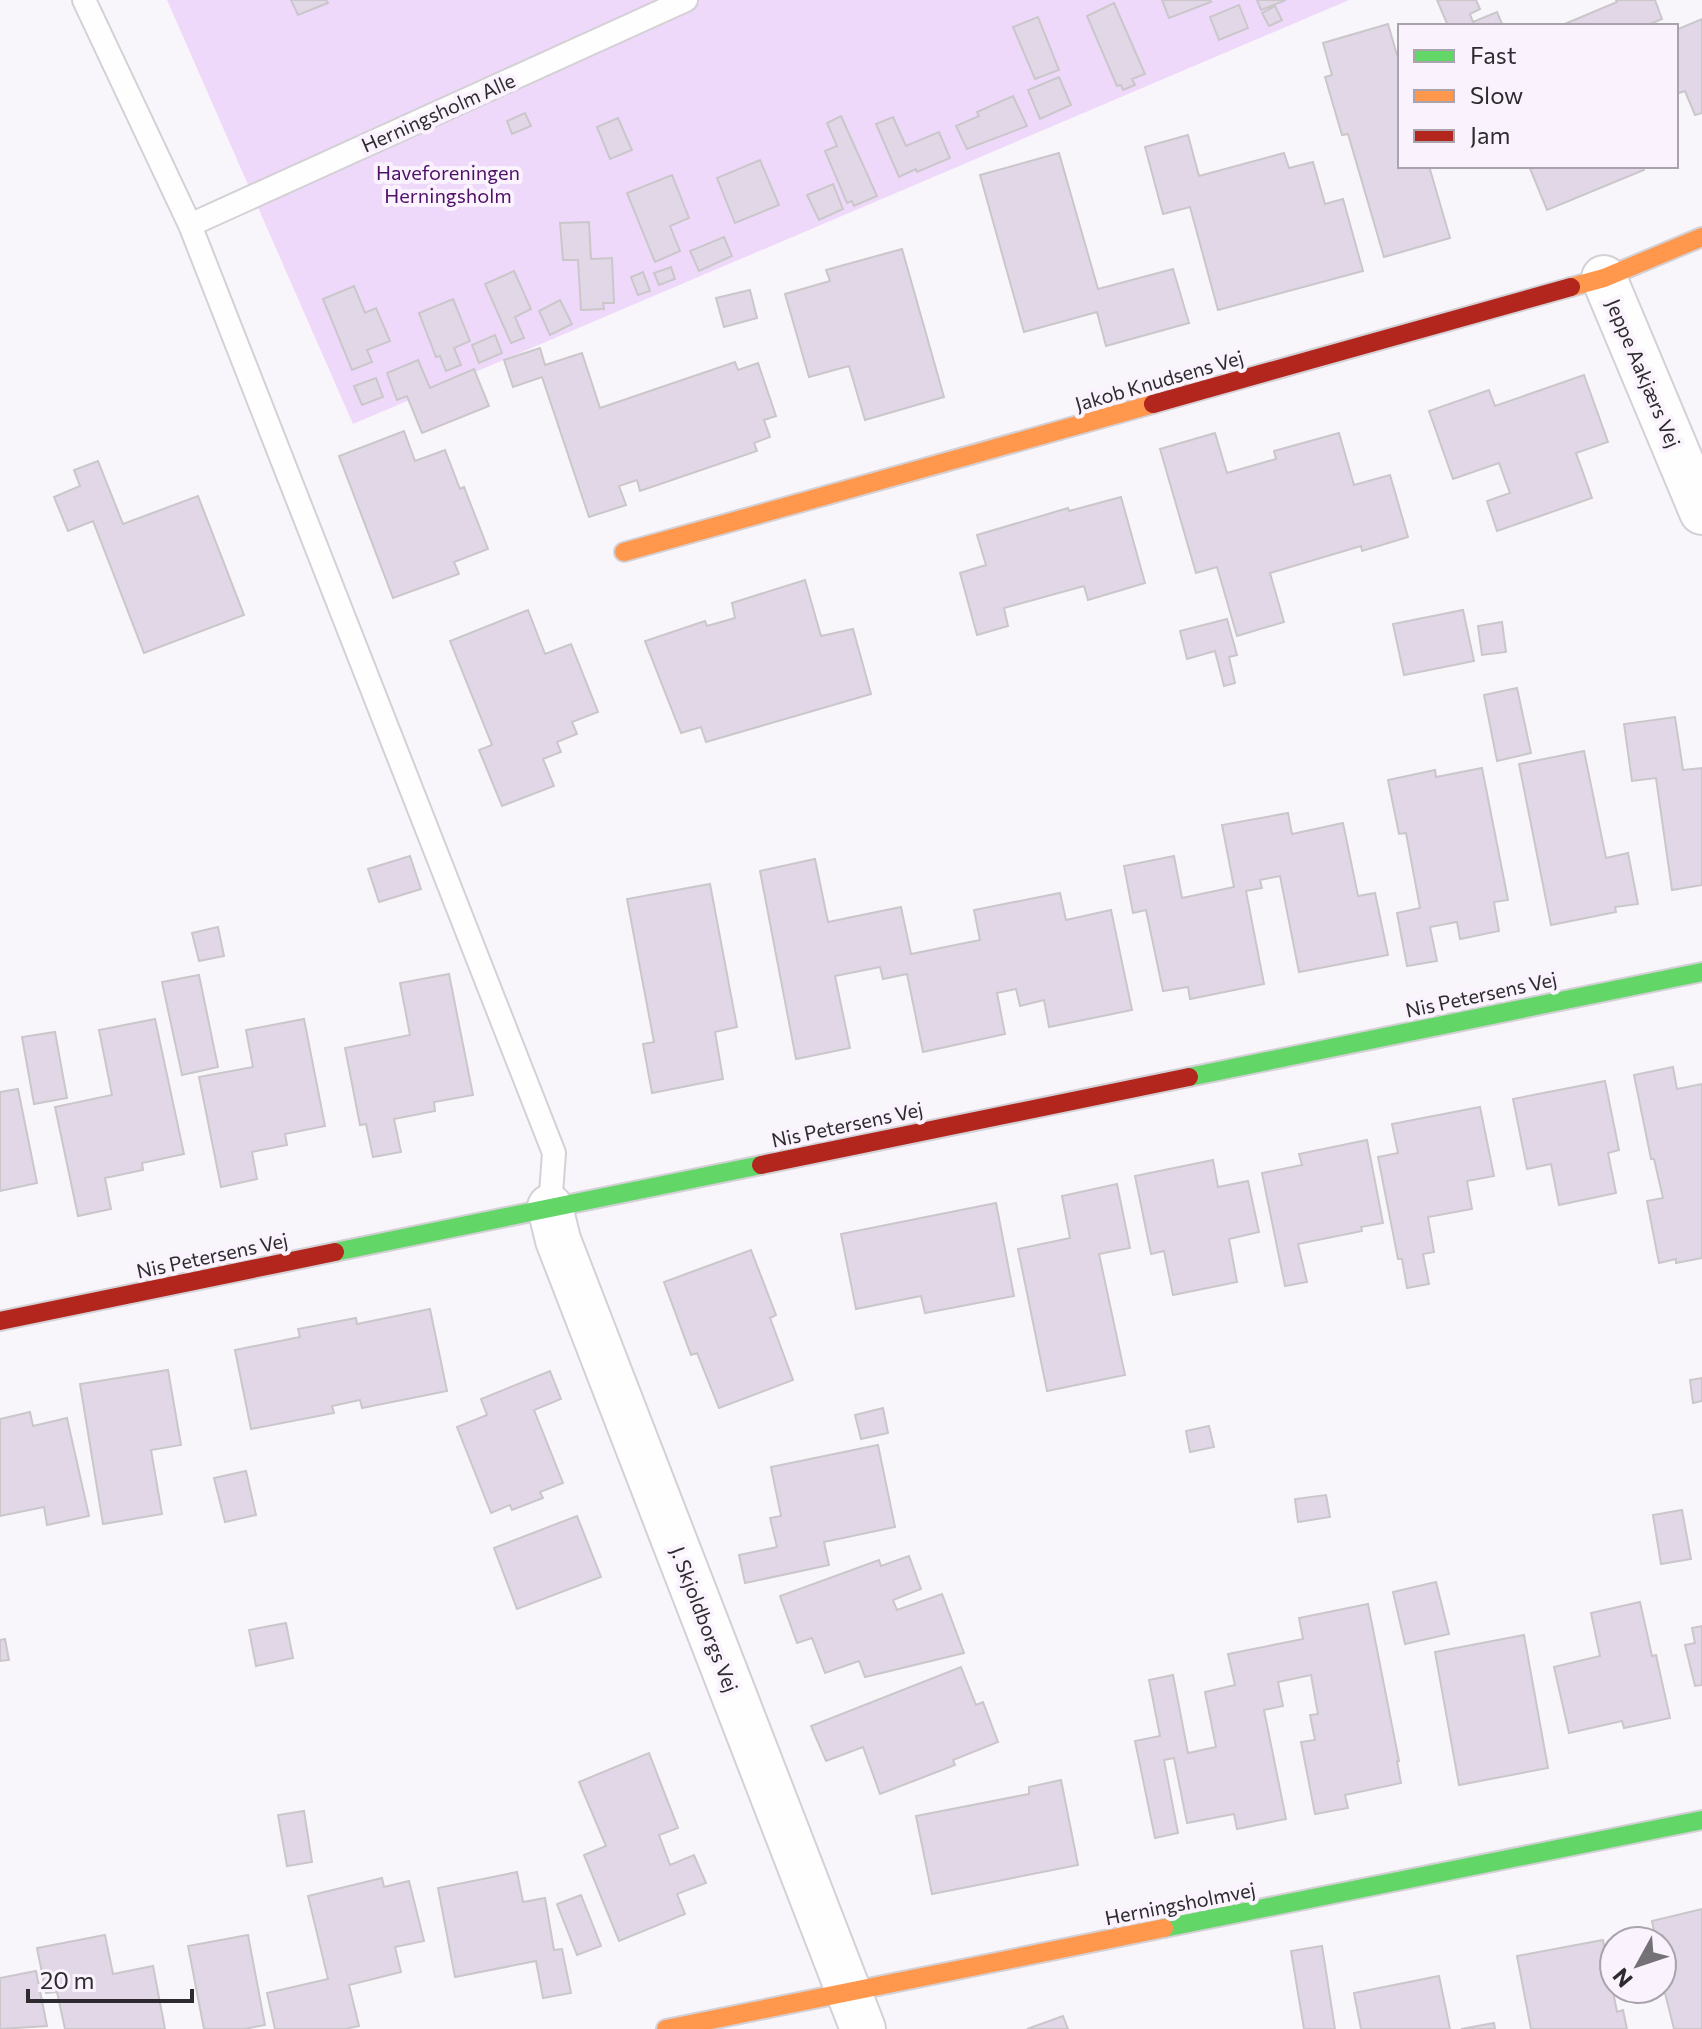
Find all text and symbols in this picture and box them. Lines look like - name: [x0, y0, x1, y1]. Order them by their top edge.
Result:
- legend: [1398, 24, 1678, 168]
- text: Fast: [1470, 40, 1517, 69]
- street label: Herningsholm Alle: [357, 67, 519, 157]
- text: Slow: [1470, 80, 1523, 109]
- text: Jam: [1470, 120, 1510, 149]
- park label: Haveforeningen Herningsholm: [376, 160, 520, 207]
- street label: Jeppe Aakjærs Vej: [1602, 295, 1686, 451]
- street label: Jakob Knudsens Vej: [1072, 344, 1246, 416]
- street label: Nis Petersens Vej: [1403, 966, 1559, 1022]
- street label: Nis Petersens Vej: [769, 1096, 925, 1152]
- street label: Nis Petersens Vej: [134, 1227, 290, 1283]
- street label: J. Skjoldborgs Vej: [666, 1543, 744, 1695]
- street label: Herningsholmvej: [1103, 1877, 1257, 1929]
- north arrow: [1598, 1925, 1678, 2005]
- scale bar: [28, 1953, 192, 2003]
- text: N: [1607, 1963, 1638, 1993]
- text: 20 m: [40, 1965, 94, 1994]

